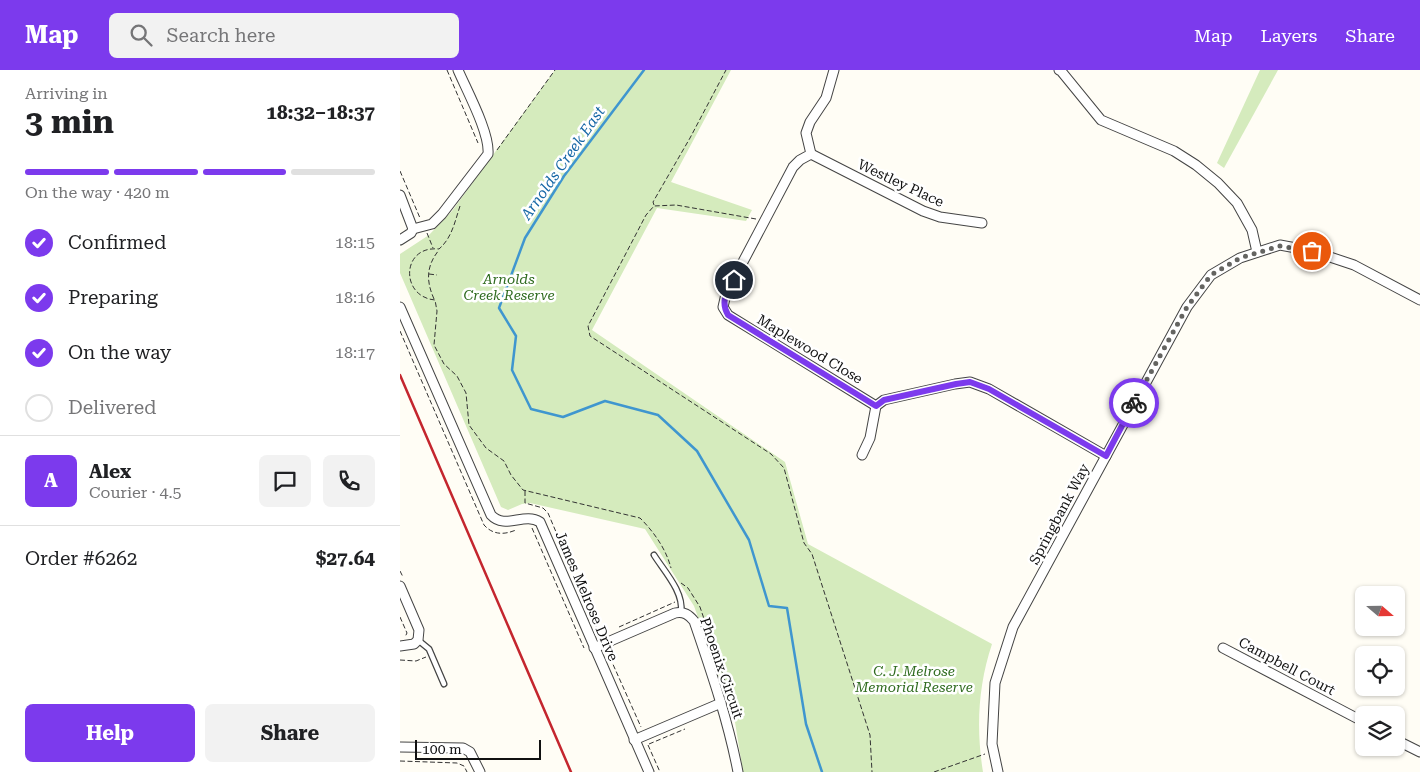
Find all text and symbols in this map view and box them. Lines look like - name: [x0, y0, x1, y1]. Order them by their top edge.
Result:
- search box: [109, 13, 459, 58]
- text: Map: [25, 21, 79, 49]
- icon: search: [127, 21, 155, 49]
- text: Search here: [167, 24, 275, 47]
- text: Map: [1194, 25, 1233, 46]
- text: Layers: [1261, 25, 1317, 46]
- text: Share: [1345, 25, 1395, 46]
- text: Arriving in: [25, 84, 108, 103]
- text: 18:32–18:37: [266, 101, 375, 124]
- text: 3 min: [25, 103, 114, 141]
- water label: Arnolds Creek East: [517, 103, 609, 224]
- street label: Westley Place: [855, 156, 947, 210]
- text: On the way · 420 m: [25, 183, 170, 202]
- icon: check: [25, 229, 53, 257]
- pin: [1291, 230, 1333, 272]
- text: Confirmed: [68, 231, 166, 254]
- text: 18:15: [335, 233, 375, 252]
- icon: bag: [1298, 237, 1326, 265]
- pin: [713, 259, 755, 301]
- icon: home: [720, 266, 748, 294]
- park label: Arnolds Creek Reserve: [463, 271, 555, 303]
- icon: check: [25, 284, 53, 312]
- text: Preparing: [68, 286, 158, 309]
- text: 18:16: [335, 288, 375, 307]
- street label: Maplewood Close: [754, 311, 866, 387]
- icon: check: [25, 339, 53, 367]
- text: On the way: [68, 341, 171, 364]
- text: 18:17: [335, 343, 375, 362]
- courier: [1109, 378, 1159, 428]
- icon: bike: [1120, 389, 1148, 417]
- text: Delivered: [68, 396, 156, 419]
- button: chat: [259, 455, 311, 507]
- button: phone: [323, 455, 375, 507]
- text: Alex: [89, 460, 131, 483]
- street label: Springbank Way: [1026, 460, 1093, 567]
- text: A: [44, 469, 58, 492]
- text: Courier · 4.5: [89, 483, 182, 502]
- street label: James Melrose Drive: [552, 529, 622, 664]
- text: Order #6262: [25, 547, 137, 570]
- text: $27.64: [316, 547, 375, 570]
- north arrow: [1355, 586, 1405, 636]
- map controls: [1355, 586, 1405, 756]
- street label: Phoenix Circuit: [697, 615, 747, 721]
- street label: Campbell Court: [1236, 634, 1338, 698]
- button: locate: [1355, 646, 1405, 696]
- park label: C. J. Melrose Memorial Reserve: [854, 663, 973, 695]
- button: Help: [25, 704, 195, 762]
- button: Share: [205, 704, 375, 762]
- button: layers: [1355, 706, 1405, 756]
- scale bar: [415, 737, 541, 760]
- text: 100 m: [422, 741, 462, 757]

